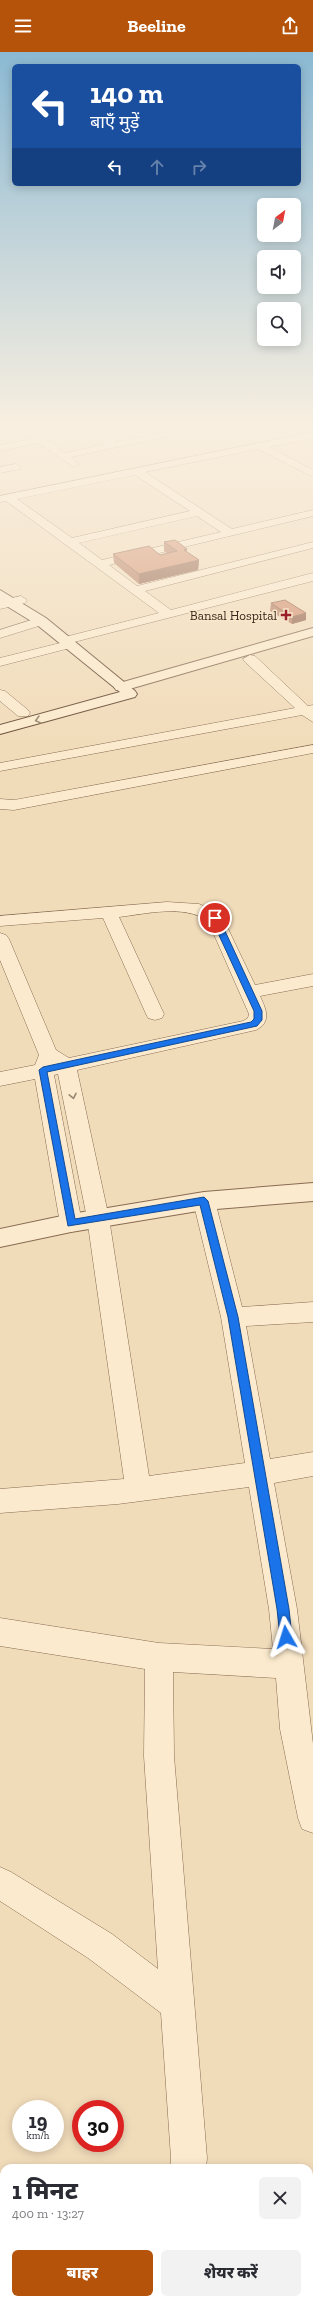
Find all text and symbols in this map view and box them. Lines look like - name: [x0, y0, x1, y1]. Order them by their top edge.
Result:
- icon: menu: [12, 15, 34, 37]
- text: Beeline: [127, 15, 186, 37]
- icon: share: [279, 15, 301, 37]
- text: 140 m: [90, 77, 163, 110]
- icon: left: [24, 80, 76, 132]
- text: बाएँ मुड़ें: [90, 111, 139, 133]
- icon: left: [104, 156, 126, 178]
- icon: ahead: [146, 156, 168, 178]
- icon: right: [188, 156, 210, 178]
- north arrow: [257, 198, 301, 242]
- map controls: [257, 198, 301, 346]
- button: sound: [257, 250, 301, 294]
- button: search: [257, 302, 301, 346]
- place label: Bansal Hospital: [190, 608, 278, 623]
- marker: Bansal Hospital: [280, 609, 292, 621]
- one-way arrow: [35, 715, 42, 724]
- pin: [198, 901, 232, 935]
- icon: arrive: [204, 907, 226, 929]
- one-way arrow: [68, 1093, 76, 1099]
- position arrow: [265, 1616, 307, 1658]
- speed limit sign: 30: [72, 2100, 124, 2152]
- text: 19: [29, 2109, 47, 2133]
- text: km/h: [27, 2130, 49, 2142]
- text: 1 मिनट: [12, 2176, 78, 2205]
- button: close: [259, 2177, 301, 2219]
- text: 400 m · 13:27: [12, 2206, 84, 2221]
- button: बाहर: [12, 2250, 153, 2296]
- button: शेयर करें: [161, 2250, 301, 2296]

